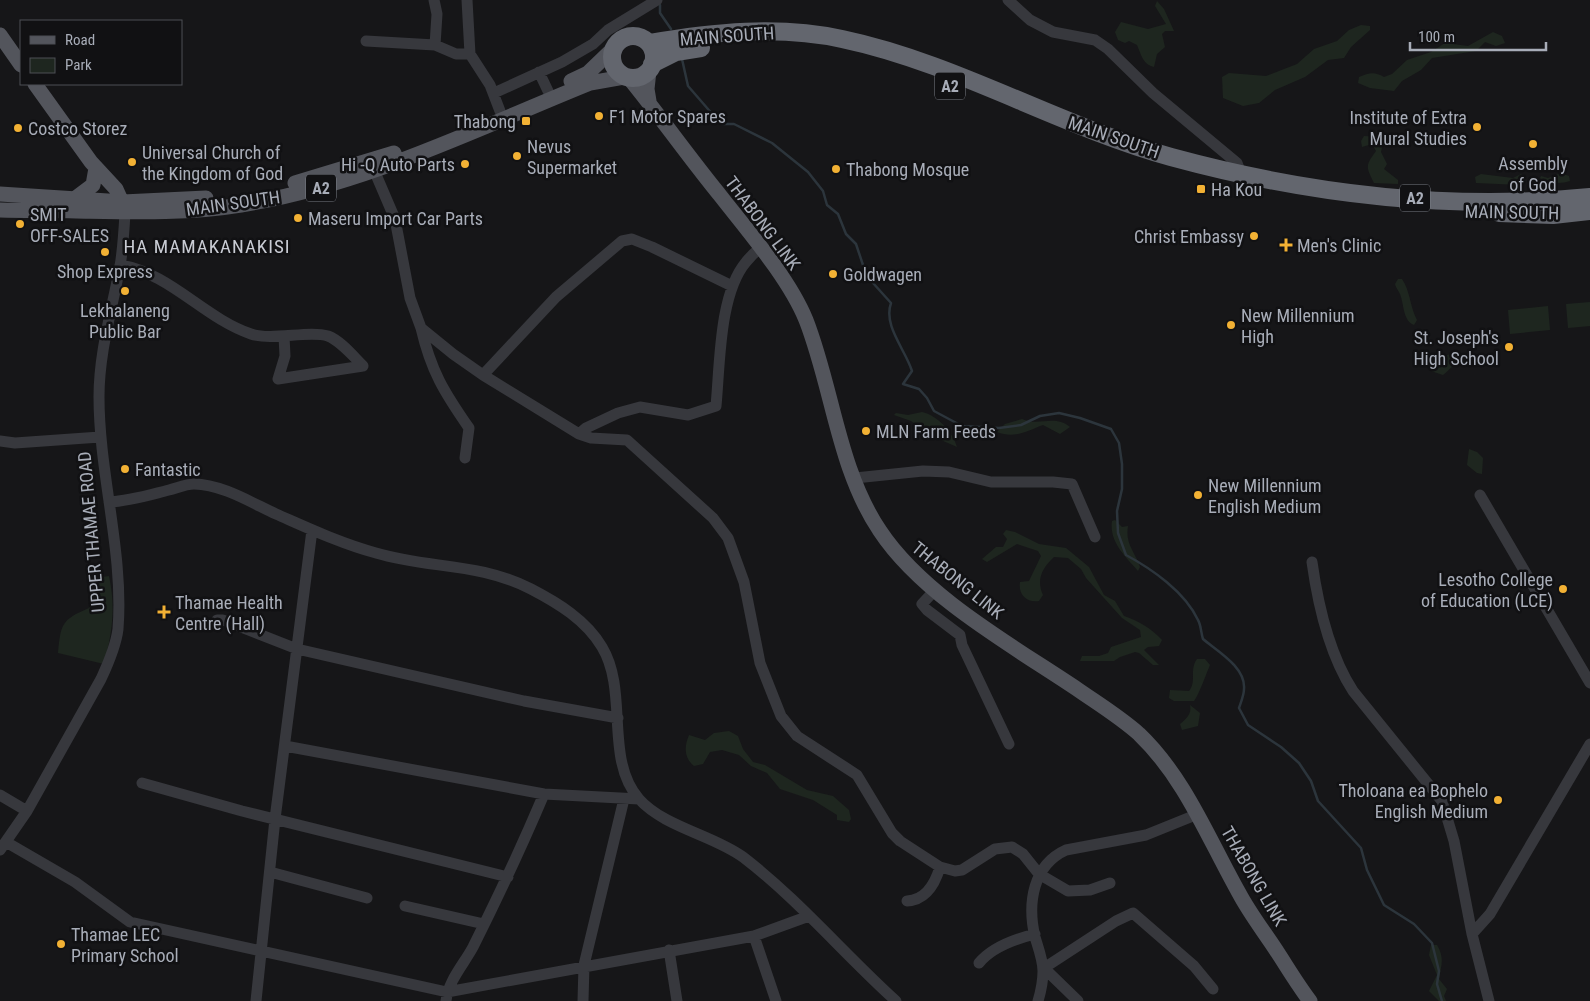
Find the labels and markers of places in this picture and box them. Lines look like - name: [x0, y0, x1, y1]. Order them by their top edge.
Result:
- place label: F1 Motor Spares: [609, 106, 726, 127]
- place label: Institute of Extra Mural Studies: [1349, 107, 1467, 149]
- marker: F1 Motor Spares: [593, 110, 605, 122]
- place label: Thabong: [454, 111, 516, 132]
- marker: Thabong: [520, 115, 532, 127]
- place label: Costco Storez: [28, 118, 128, 139]
- marker: Institute of Extra Mural Studies: [1471, 121, 1483, 133]
- marker: Costco Storez: [12, 122, 24, 134]
- place label: Nevus Supermarket: [527, 136, 617, 178]
- marker: Assembly of God: [1527, 138, 1539, 150]
- place label: Universal Church of the Kingdom of God: [142, 142, 283, 184]
- marker: Nevus Supermarket: [511, 150, 523, 162]
- place label: Assembly of God: [1498, 153, 1568, 195]
- place label: Hi -Q Auto Parts: [341, 154, 455, 175]
- marker: Universal Church of the Kingdom of God: [126, 156, 138, 168]
- marker: Hi -Q Auto Parts: [459, 158, 471, 170]
- place label: Thabong Mosque: [846, 159, 969, 180]
- marker: Thabong Mosque: [830, 163, 842, 175]
- place label: Ha Kou: [1211, 179, 1262, 200]
- marker: Ha Kou: [1195, 183, 1207, 195]
- place label: SMIT OFF-SALES: [30, 204, 109, 246]
- place label: Maseru Import Car Parts: [308, 208, 483, 229]
- marker: Maseru Import Car Parts: [292, 212, 304, 224]
- marker: SMIT OFF-SALES: [14, 218, 26, 230]
- place label: Christ Embassy: [1134, 226, 1245, 247]
- marker: Christ Embassy: [1248, 230, 1260, 242]
- place label: Men's Clinic: [1297, 235, 1381, 256]
- marker: Men's Clinic: [1279, 238, 1293, 252]
- marker: Shop Express: [99, 246, 111, 258]
- place label: Shop Express: [57, 261, 153, 282]
- place label: Goldwagen: [843, 264, 922, 285]
- marker: Goldwagen: [827, 268, 839, 280]
- marker: Lekhalaneng Public Bar: [119, 285, 131, 297]
- place label: Lekhalaneng Public Bar: [80, 300, 170, 342]
- place label: New Millennium High: [1241, 305, 1355, 347]
- marker: New Millennium High: [1225, 319, 1237, 331]
- place label: St. Joseph's High School: [1413, 327, 1499, 369]
- marker: St. Joseph's High School: [1503, 341, 1515, 353]
- place label: MLN Farm Feeds: [876, 421, 996, 442]
- marker: MLN Farm Feeds: [860, 425, 872, 437]
- place label: Fantastic: [135, 459, 201, 480]
- marker: Fantastic: [119, 463, 131, 475]
- place label: New Millennium English Medium: [1208, 475, 1322, 517]
- marker: New Millennium English Medium: [1192, 489, 1204, 501]
- place label: Lesotho College of Education (LCE): [1421, 569, 1553, 612]
- marker: Lesotho College of Education (LCE): [1557, 583, 1569, 595]
- place label: Thamae Health Centre (Hall): [175, 592, 283, 635]
- marker: Thamae Health Centre (Hall): [157, 605, 171, 619]
- place label: Tholoana ea Bophelo English Medium: [1338, 780, 1488, 822]
- marker: Tholoana ea Bophelo English Medium: [1492, 794, 1504, 806]
- place label: Thamae LEC Primary School: [71, 924, 179, 966]
- marker: Thamae LEC Primary School: [55, 938, 67, 950]

